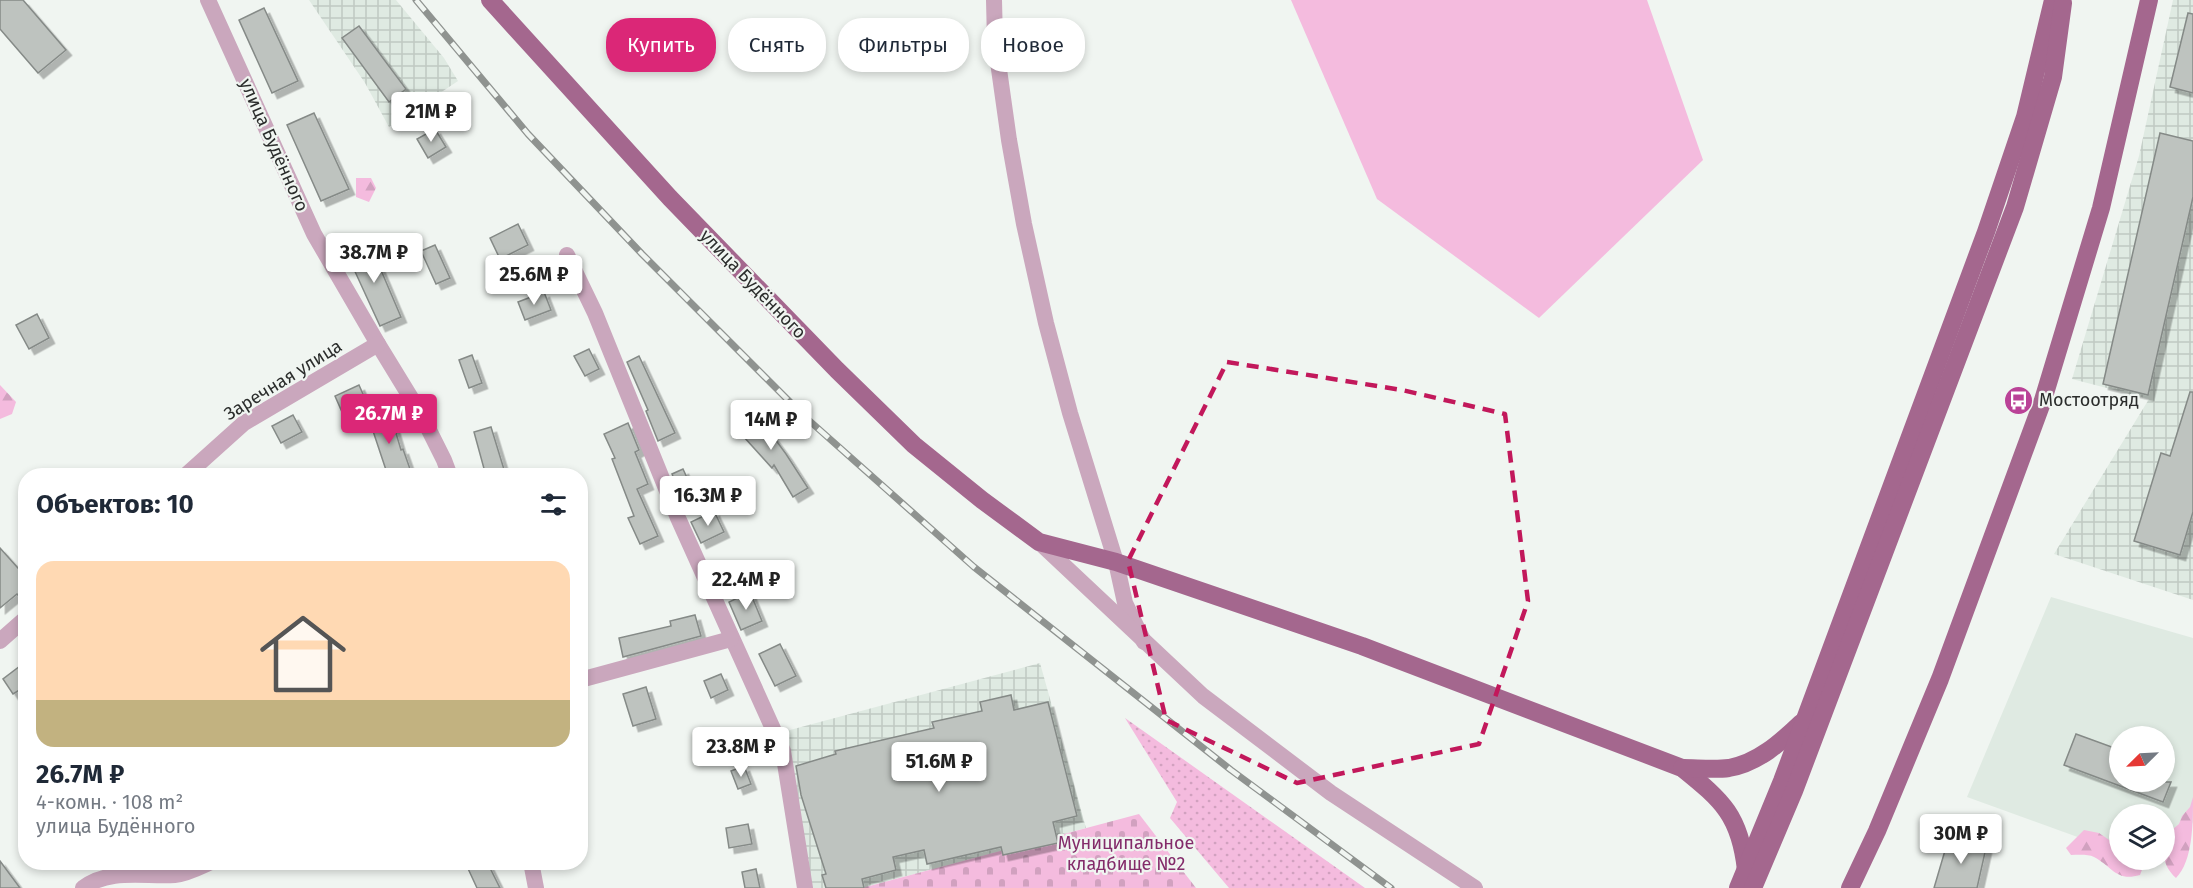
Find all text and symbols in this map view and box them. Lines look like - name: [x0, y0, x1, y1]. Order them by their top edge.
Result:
- chip: Купить: [606, 18, 716, 72]
- chip: Снять: [728, 18, 826, 72]
- chip: Фильтры: [838, 18, 969, 72]
- chip: Новое: [981, 18, 1085, 72]
- street label: улица Будённого: [235, 75, 313, 215]
- pin: 21M ₽: [389, 92, 473, 143]
- text: 21M ₽: [405, 99, 457, 123]
- street label: улица Будённого: [695, 225, 811, 343]
- pin: 38.7M ₽: [319, 233, 429, 284]
- text: 38.7M ₽: [340, 240, 408, 264]
- pin: 25.6M ₽: [479, 255, 589, 306]
- text: 25.6M ₽: [499, 262, 569, 286]
- street label: Заречная улица: [220, 335, 346, 425]
- bus stop icon: Мостоотряд: [2002, 384, 2034, 416]
- place label: Мостоотряд: [2039, 389, 2139, 411]
- pin: 26.7M ₽: [334, 394, 444, 445]
- pin: 14M ₽: [729, 400, 813, 451]
- text: 26.7M ₽: [355, 401, 423, 425]
- text: 14M ₽: [745, 407, 797, 431]
- pin: 16.3M ₽: [653, 476, 763, 527]
- text: 16.3M ₽: [674, 483, 742, 507]
- icon: filters: [537, 488, 570, 521]
- text: Объектов: 10: [36, 489, 194, 520]
- pin: 22.4M ₽: [691, 560, 801, 611]
- text: 22.4M ₽: [712, 567, 780, 591]
- icon: home: [249, 600, 357, 708]
- north arrow: [2109, 726, 2175, 792]
- map controls: [2109, 726, 2175, 870]
- pin: 23.8M ₽: [686, 727, 796, 778]
- text: 23.8M ₽: [706, 734, 776, 758]
- pin: 51.6M ₽: [884, 742, 994, 793]
- text: 51.6M ₽: [905, 749, 973, 773]
- text: 26.7M ₽: [36, 759, 125, 790]
- text: 4-комн. · 108 m²: [36, 790, 183, 814]
- button: layers: [2109, 804, 2175, 870]
- text: улица Будённого: [36, 814, 195, 838]
- pin: 30M ₽: [1919, 814, 2003, 865]
- text: 30M ₽: [1934, 821, 1988, 845]
- park label: Муниципальное кладбище №2: [1058, 832, 1194, 875]

